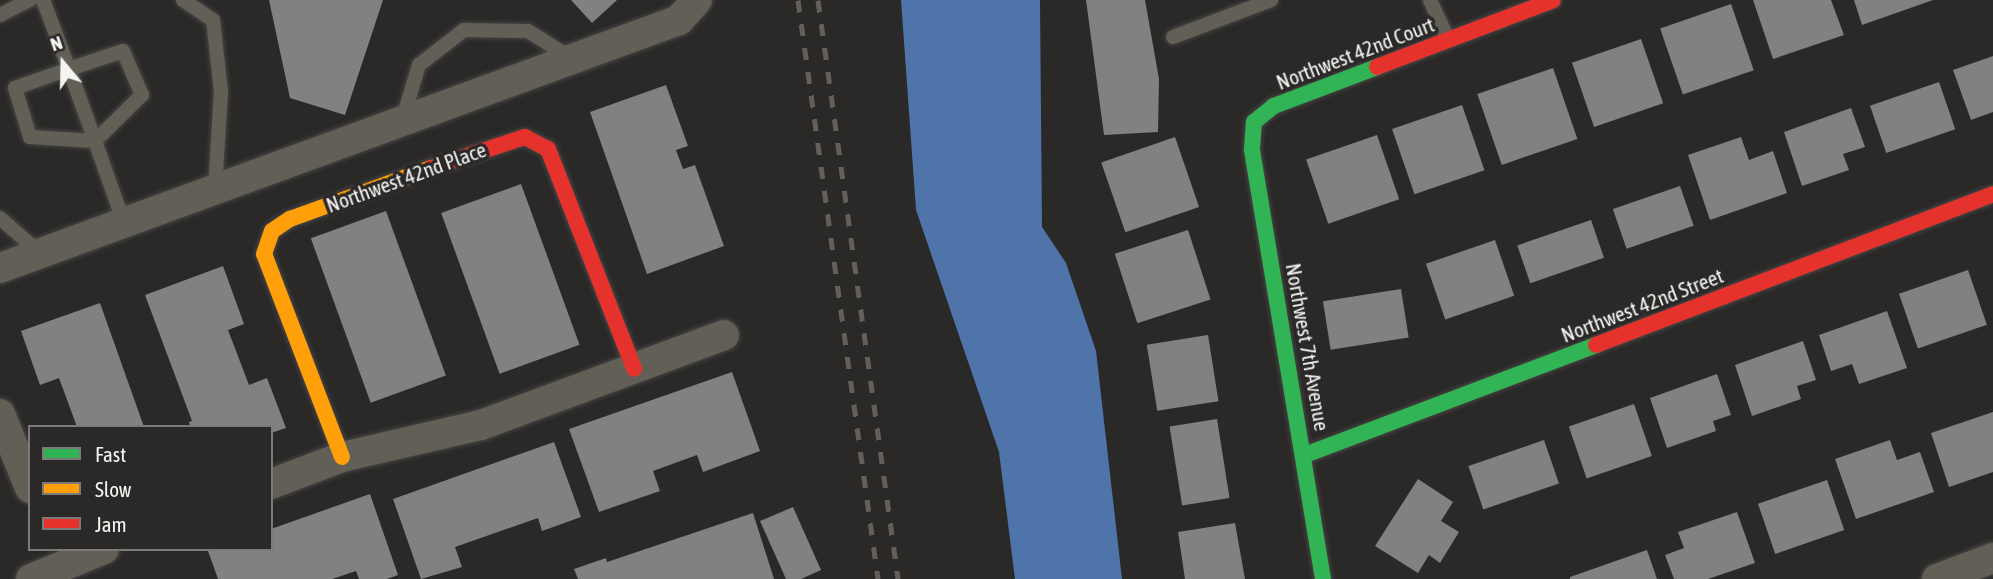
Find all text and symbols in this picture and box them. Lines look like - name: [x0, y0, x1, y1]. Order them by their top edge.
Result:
- street label: Northwest 42nd Court: [1273, 11, 1437, 95]
- north arrow: [28, 28, 98, 98]
- text: N: [47, 31, 65, 55]
- street label: Northwest 42nd Place: [323, 136, 489, 218]
- street label: Northwest 7th Avenue: [1281, 261, 1335, 433]
- street label: Northwest 42nd Street: [1557, 263, 1727, 347]
- legend: [28, 425, 273, 551]
- text: Fast: [95, 442, 126, 466]
- text: Slow: [95, 477, 131, 501]
- text: Jam: [95, 512, 127, 536]

